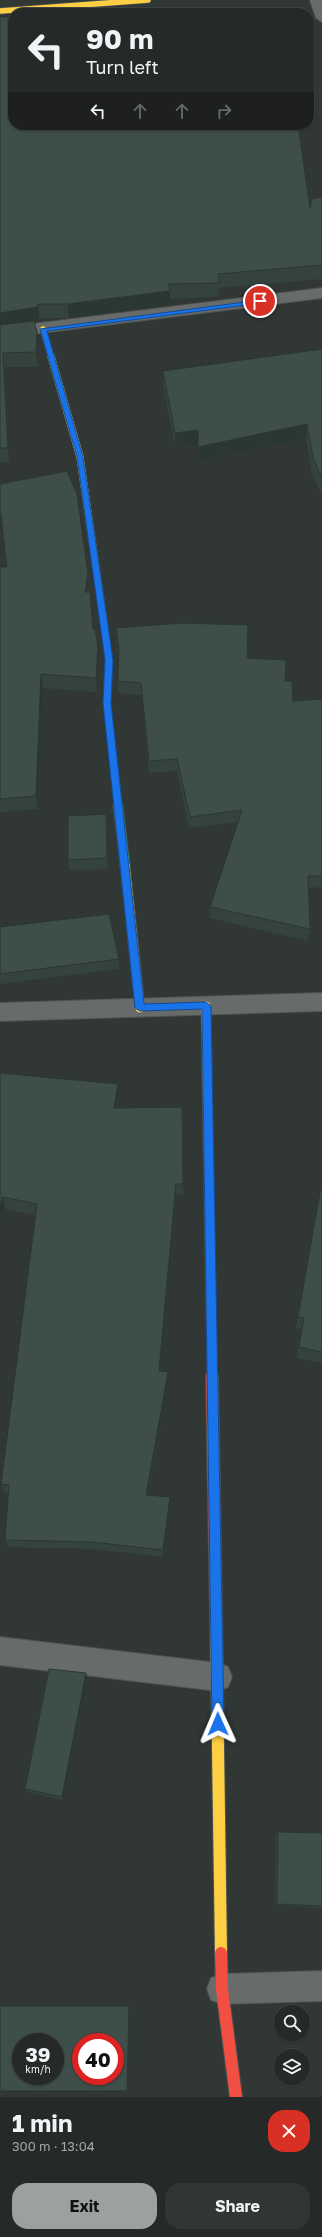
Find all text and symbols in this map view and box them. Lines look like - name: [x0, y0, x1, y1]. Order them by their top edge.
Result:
- text: 90 m: [86, 22, 153, 55]
- icon: left: [20, 24, 72, 76]
- text: Turn left: [86, 56, 159, 78]
- icon: left: [87, 100, 109, 122]
- icon: ahead: [129, 100, 151, 122]
- icon: ahead: [171, 100, 193, 122]
- icon: right: [213, 100, 235, 122]
- pin: [243, 284, 277, 318]
- icon: arrive: [249, 290, 271, 312]
- position arrow: [197, 1703, 239, 1745]
- map controls: [274, 2005, 310, 2085]
- button: search: [274, 2005, 310, 2041]
- speed limit sign: 40: [72, 2033, 124, 2085]
- text: 39: [26, 2042, 50, 2066]
- button: layers: [274, 2049, 310, 2085]
- text: km/h: [25, 2063, 51, 2075]
- text: 1 min: [12, 2108, 72, 2137]
- button: close: [268, 2110, 310, 2152]
- text: 300 m · 13:04: [12, 2138, 95, 2154]
- button: Exit: [12, 2183, 157, 2229]
- button: Share: [165, 2183, 310, 2229]

